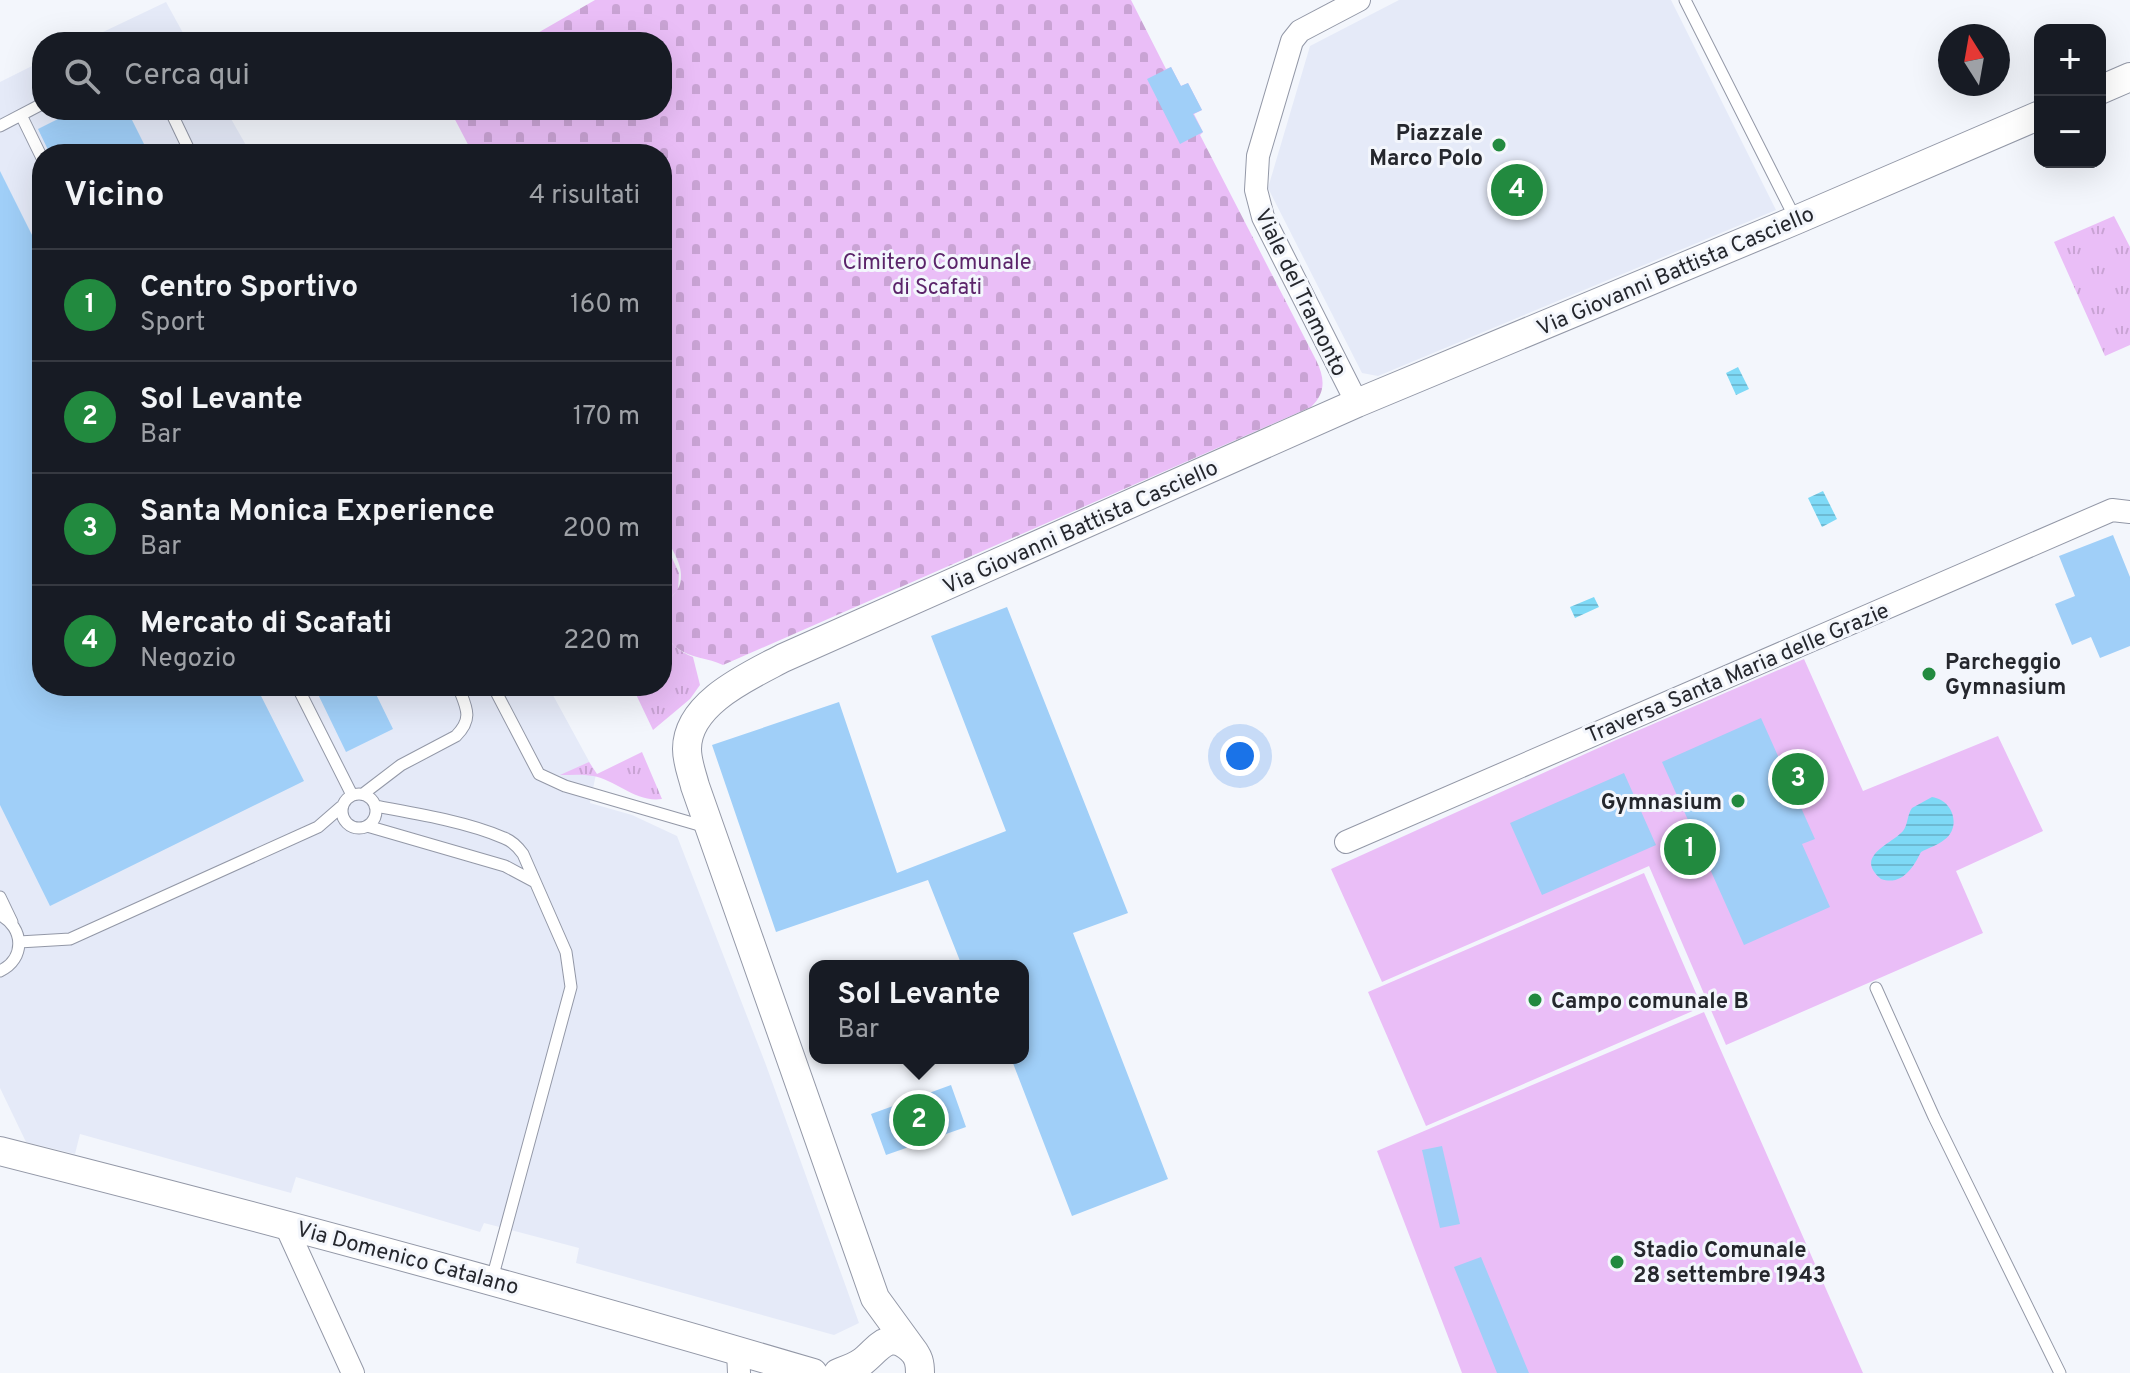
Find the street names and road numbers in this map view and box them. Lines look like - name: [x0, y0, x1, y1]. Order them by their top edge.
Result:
- street label: Via Giovanni Battista Casciello: [1533, 202, 1819, 343]
- street label: Viale del Tramonto: [1248, 205, 1352, 381]
- street label: Via Giovanni Battista Casciello: [939, 455, 1223, 601]
- street label: Traversa Santa Maria delle Grazie: [1582, 598, 1894, 751]
- street label: Via Domenico Catalano: [293, 1217, 521, 1302]

